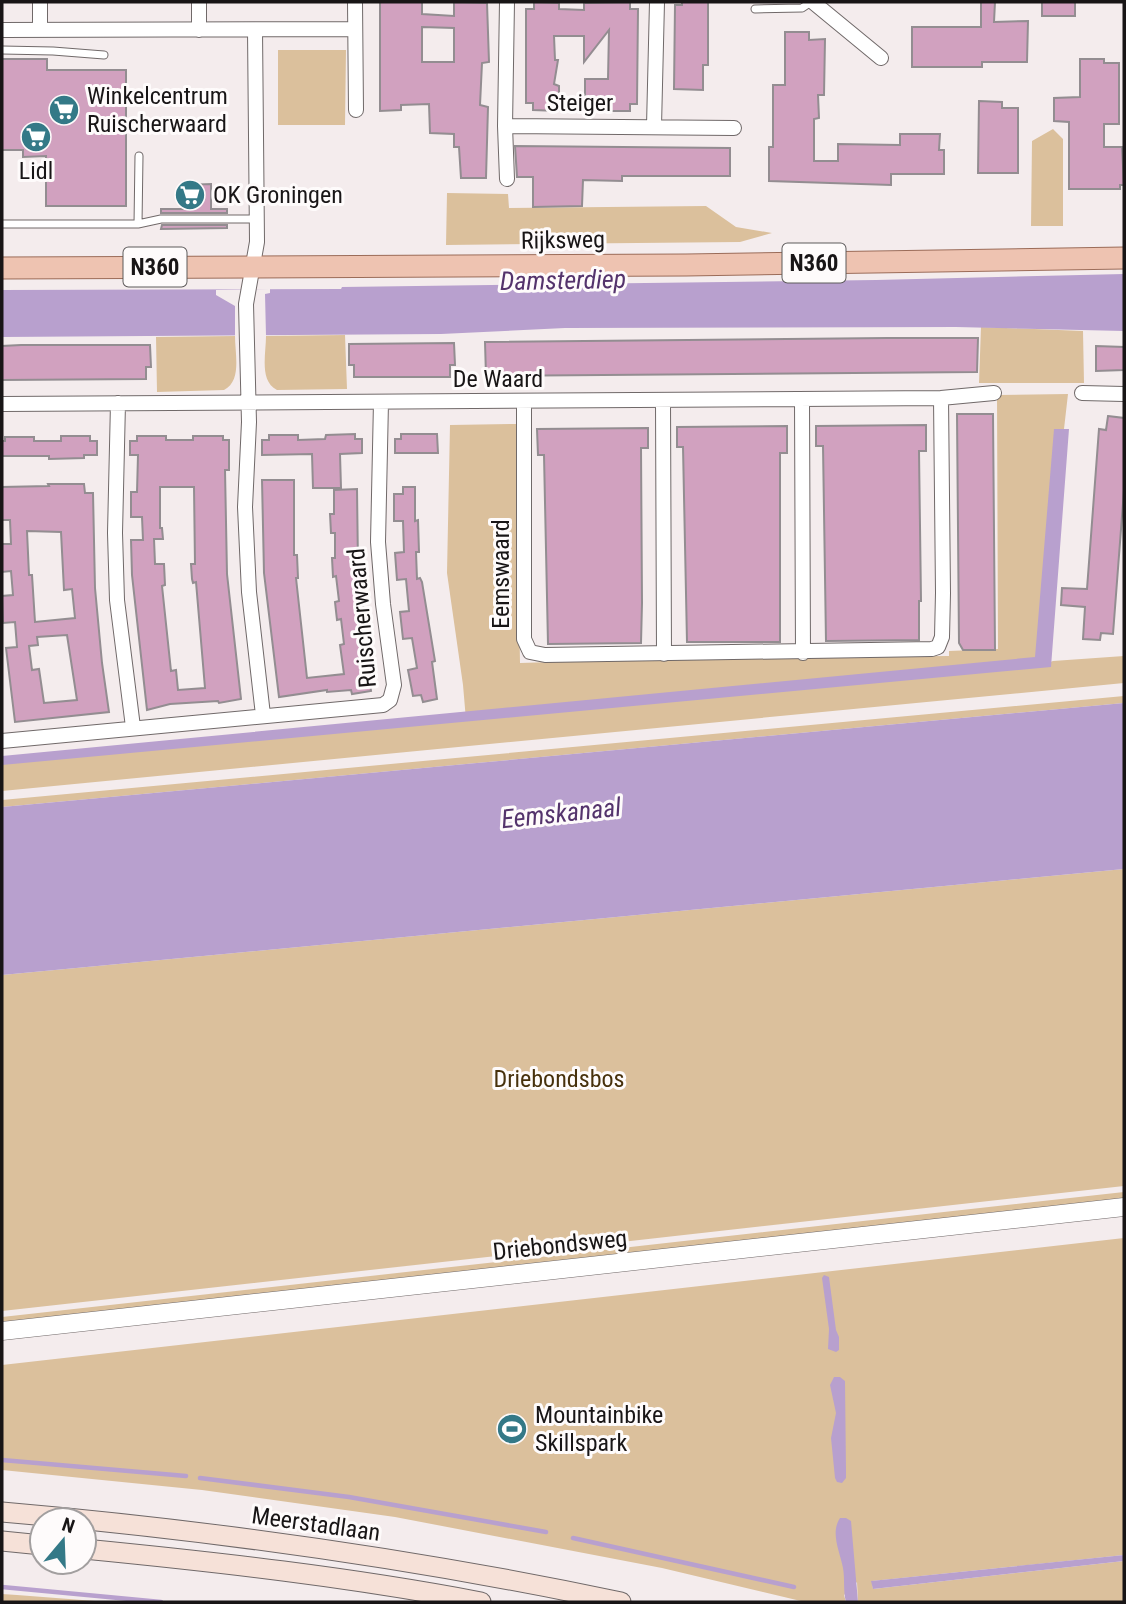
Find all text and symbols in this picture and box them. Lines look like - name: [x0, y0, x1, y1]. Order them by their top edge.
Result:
- place label: Winkelcentrum Ruischerwaard: [87, 82, 228, 138]
- street label: Steiger: [547, 89, 613, 117]
- supermarket icon: Winkelcentrum Ruischerwaard: [47, 93, 81, 127]
- supermarket icon: Lidl: [19, 120, 53, 154]
- place label: Lidl: [19, 157, 53, 185]
- supermarket icon: OK Groningen: [173, 178, 207, 212]
- place label: OK Groningen: [213, 181, 343, 209]
- street label: Rijksweg: [521, 225, 605, 255]
- road number: N360: [782, 244, 846, 282]
- road number: N360: [124, 248, 186, 286]
- water label: Damsterdiep: [500, 264, 626, 296]
- street label: De Waard: [453, 365, 543, 393]
- street label: Eemswaard: [487, 519, 515, 629]
- street label: Ruischerwaard: [342, 547, 382, 689]
- water label: Eemskanaal: [500, 792, 624, 834]
- park label: Driebondsbos: [494, 1065, 624, 1093]
- street label: Driebondsweg: [491, 1224, 629, 1266]
- place label: Mountainbike Skillspark: [535, 1401, 663, 1457]
- sports icon: Mountainbike Skillspark: [495, 1412, 529, 1446]
- street label: Meerstadlaan: [250, 1501, 382, 1547]
- north arrow: [28, 1506, 98, 1576]
- text: N: [59, 1513, 78, 1538]

